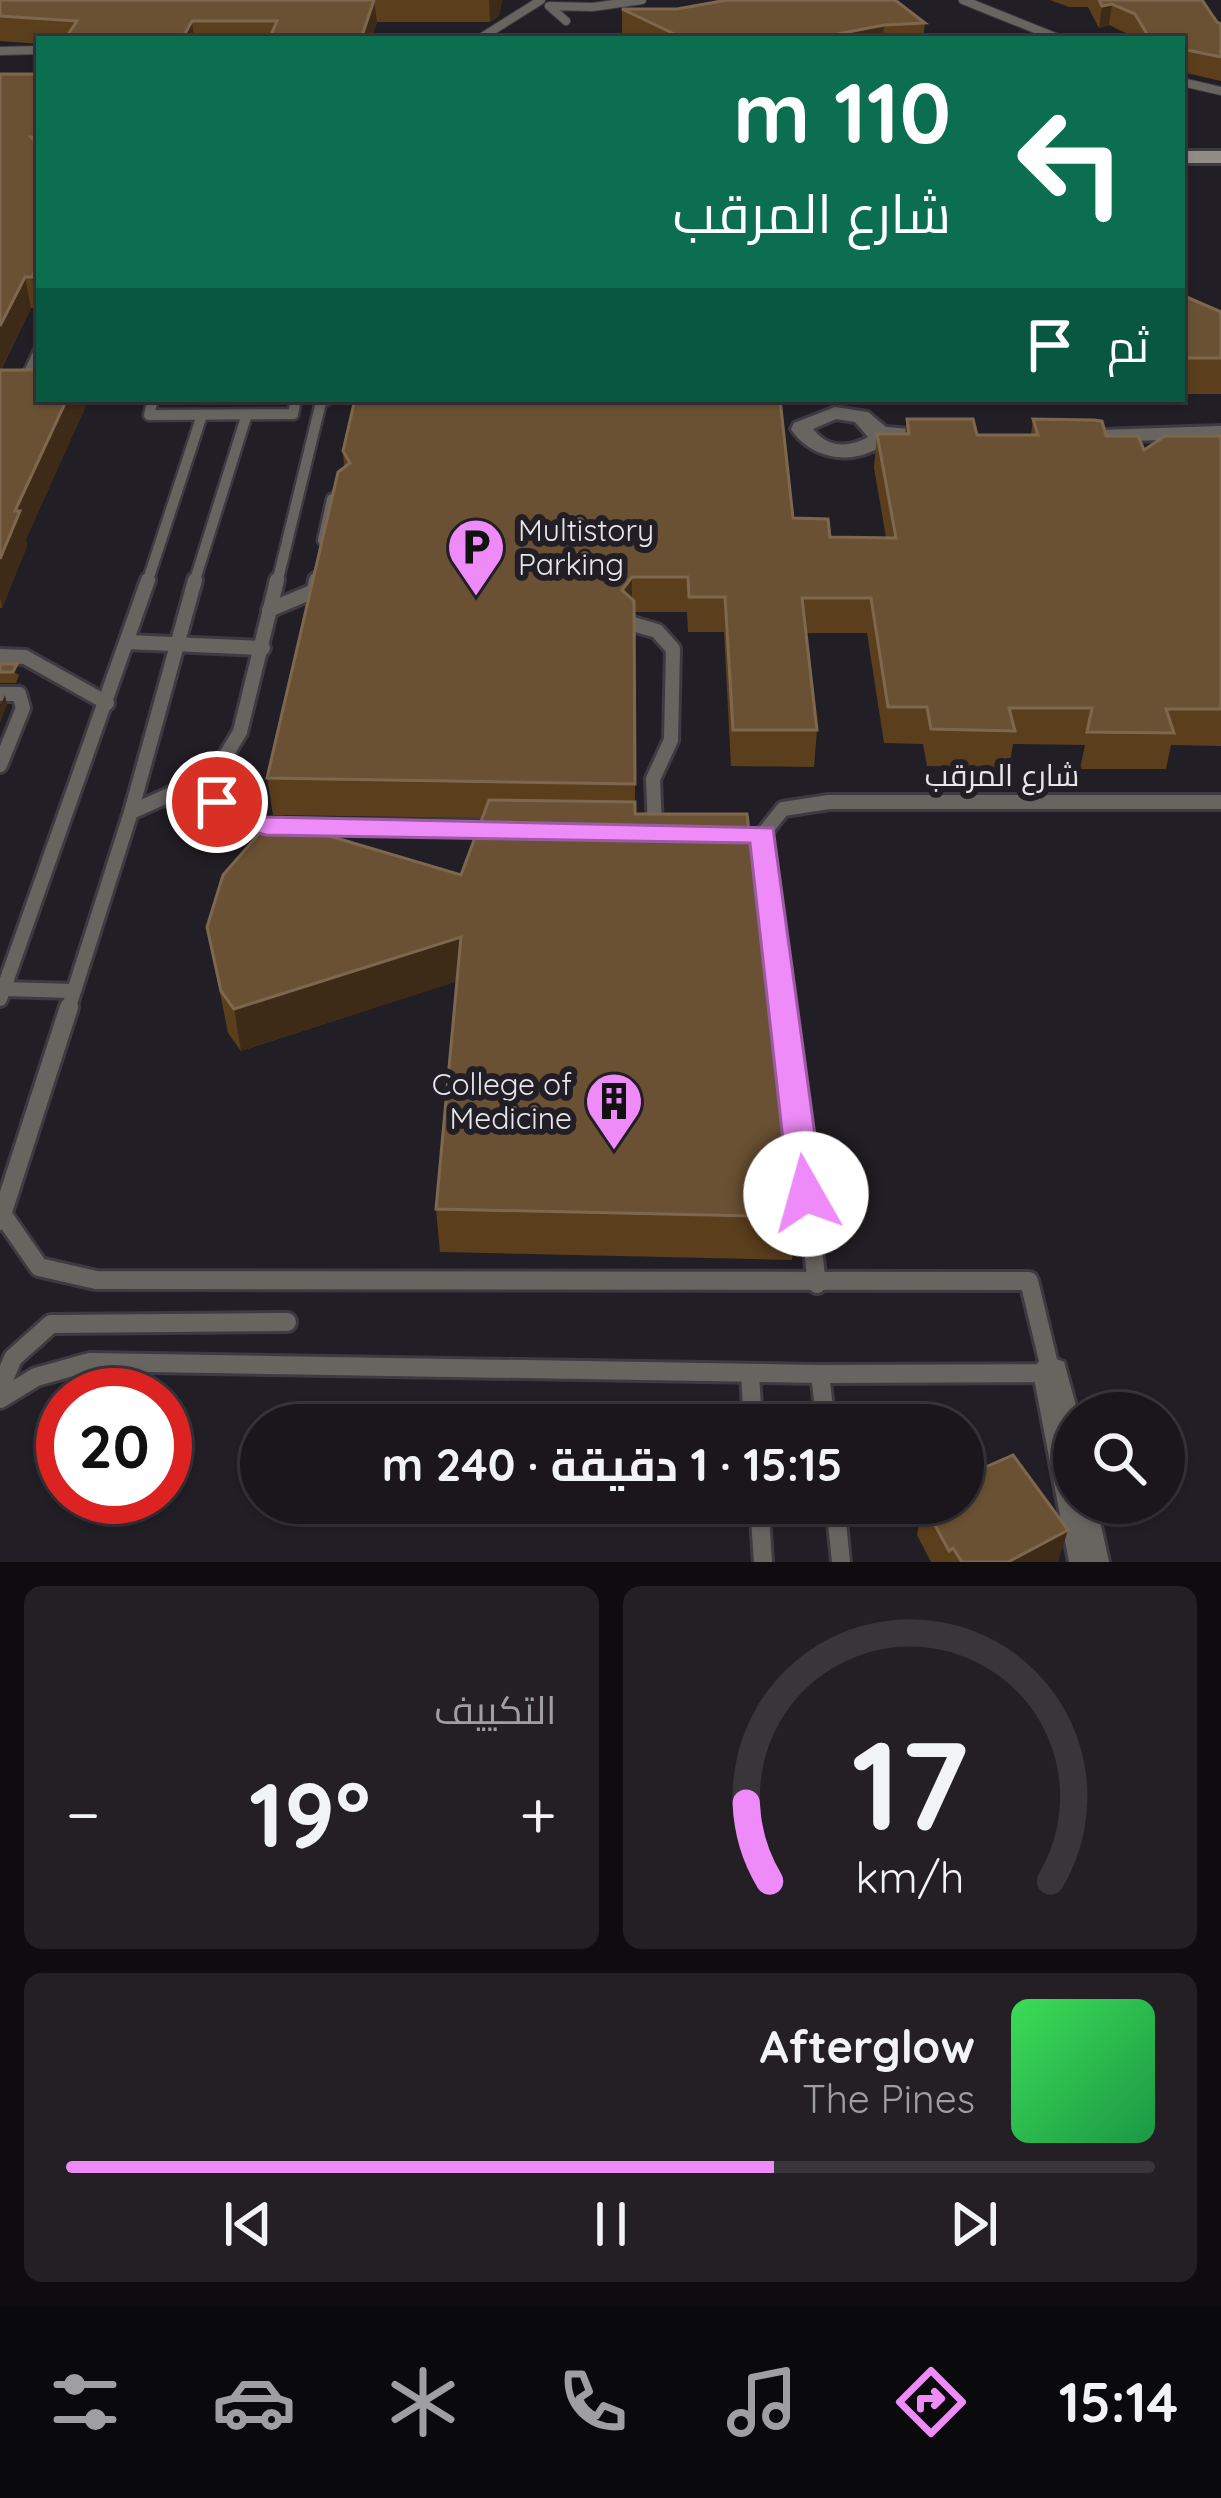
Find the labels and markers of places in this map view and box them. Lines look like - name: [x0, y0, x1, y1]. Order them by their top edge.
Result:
- place label: Multistory Parking: [518, 511, 654, 583]
- parking icon: Multistory Parking: [445, 516, 507, 598]
- pin: [166, 751, 268, 853]
- place label: College of Medicine: [432, 1065, 572, 1137]
- building icon: College of Medicine: [583, 1070, 645, 1152]

